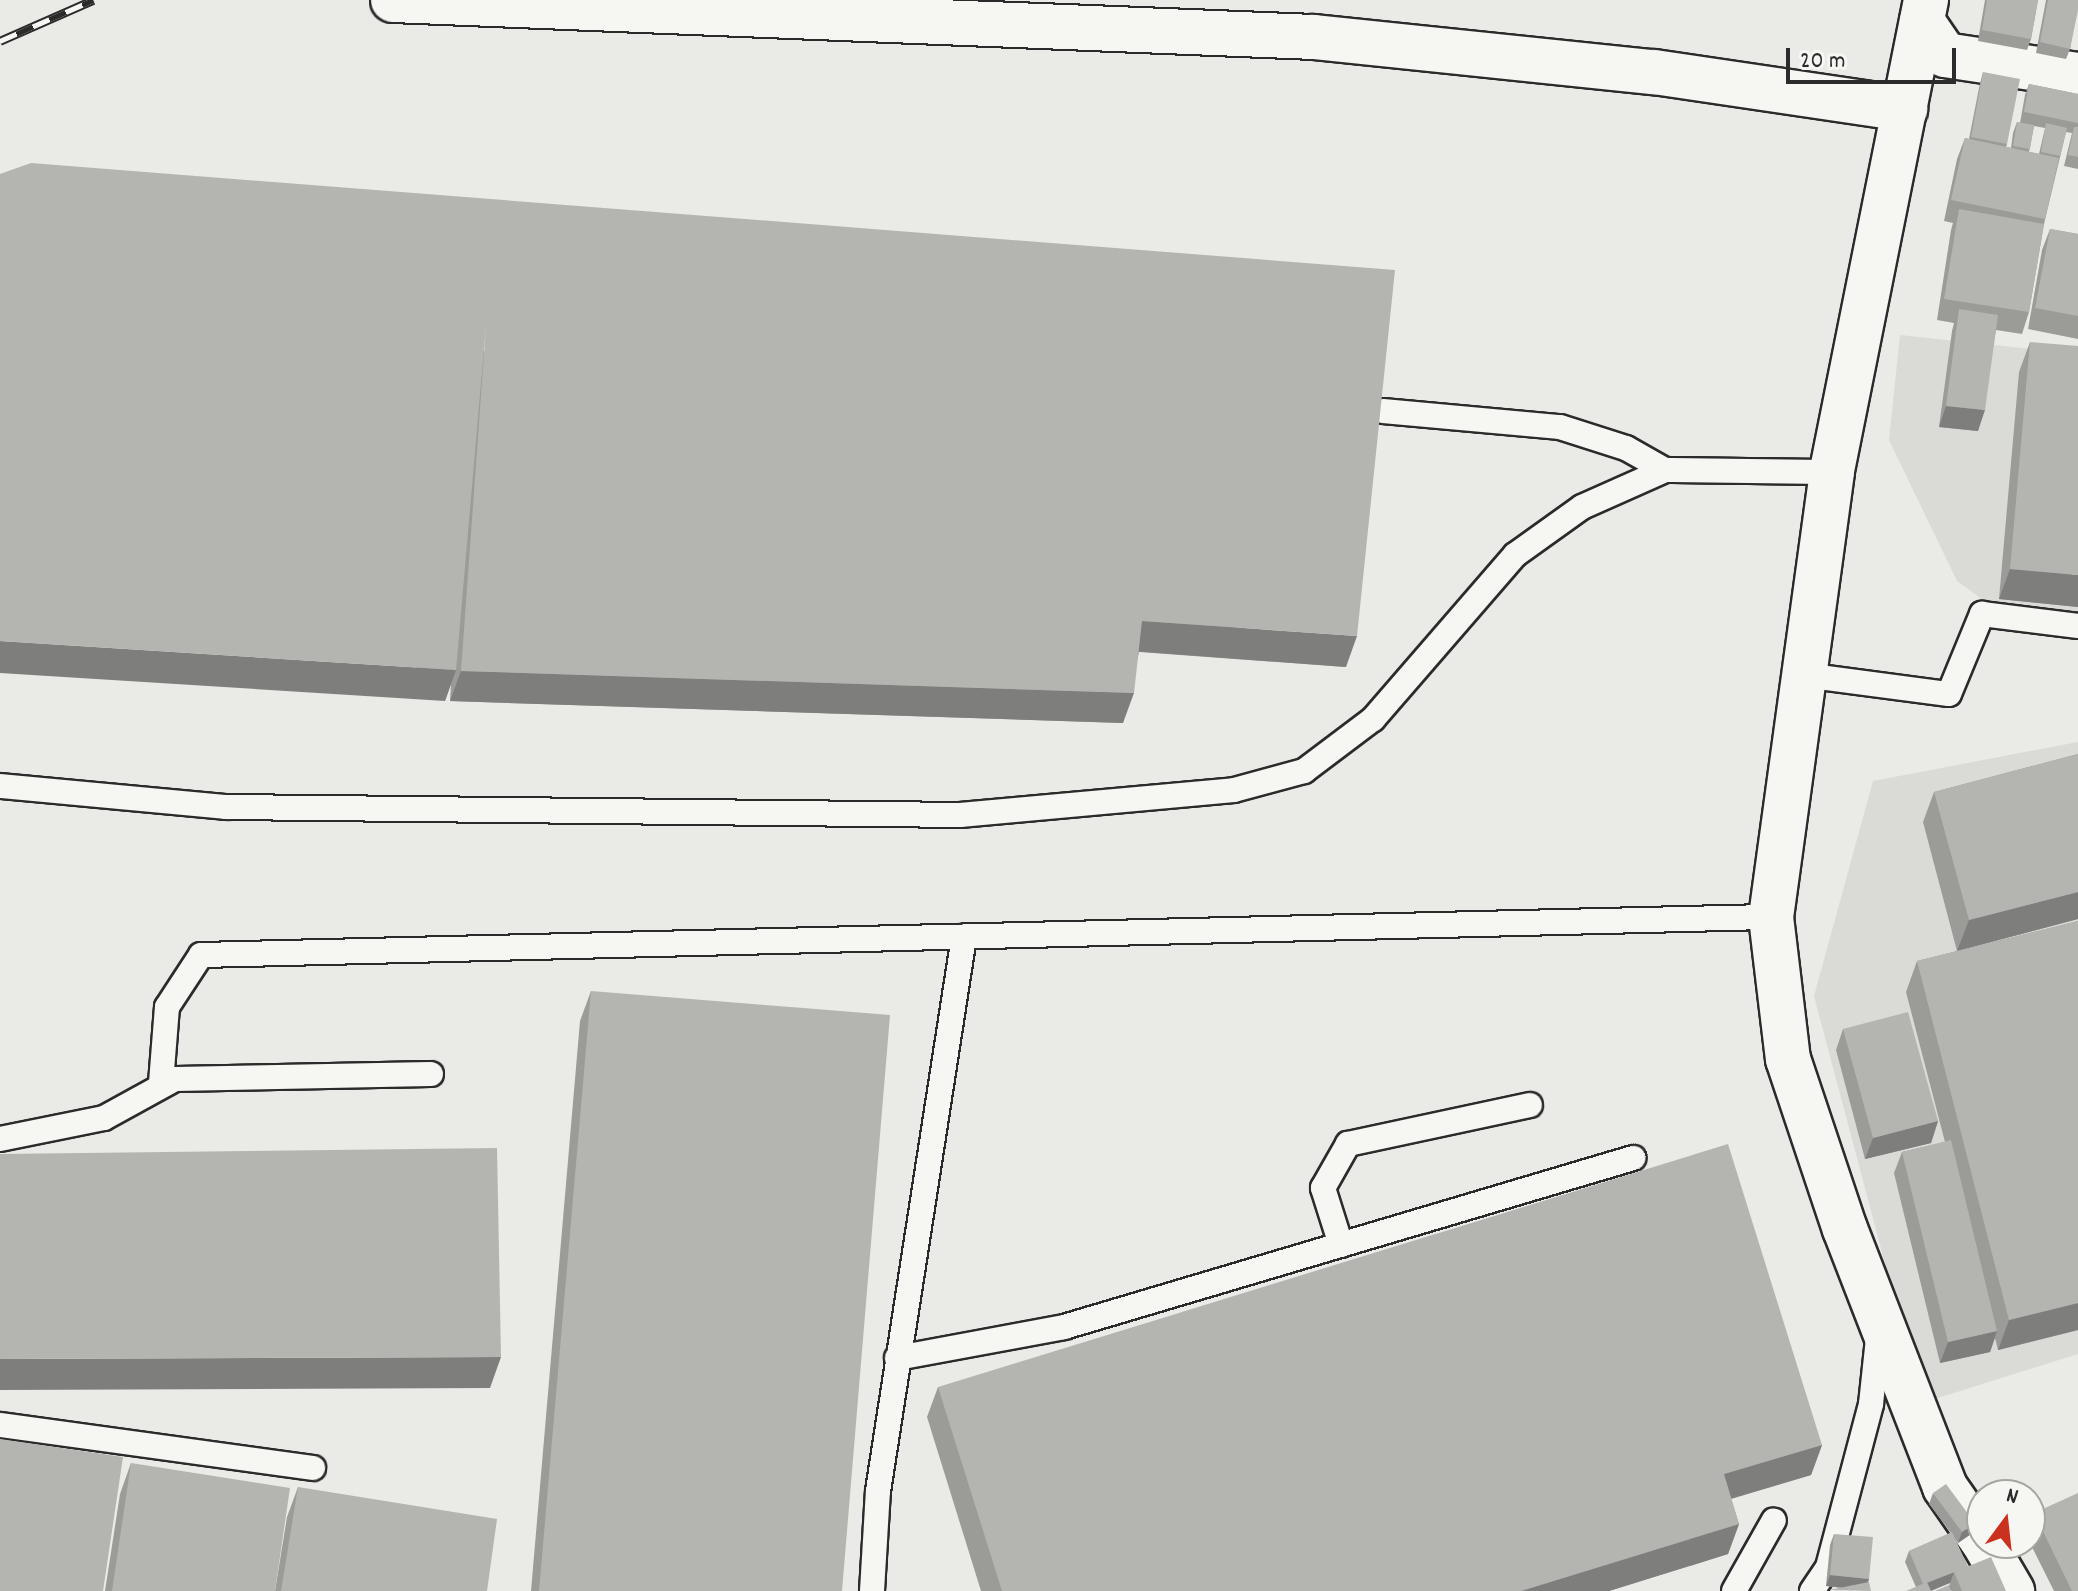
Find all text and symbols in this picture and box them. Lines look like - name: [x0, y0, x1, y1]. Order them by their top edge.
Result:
- scale bar: [1790, 32, 1960, 82]
- text: 20 m: [1800, 45, 1846, 79]
- north arrow: [1966, 1479, 2046, 1559]
- text: N: [2003, 1481, 2021, 1514]

